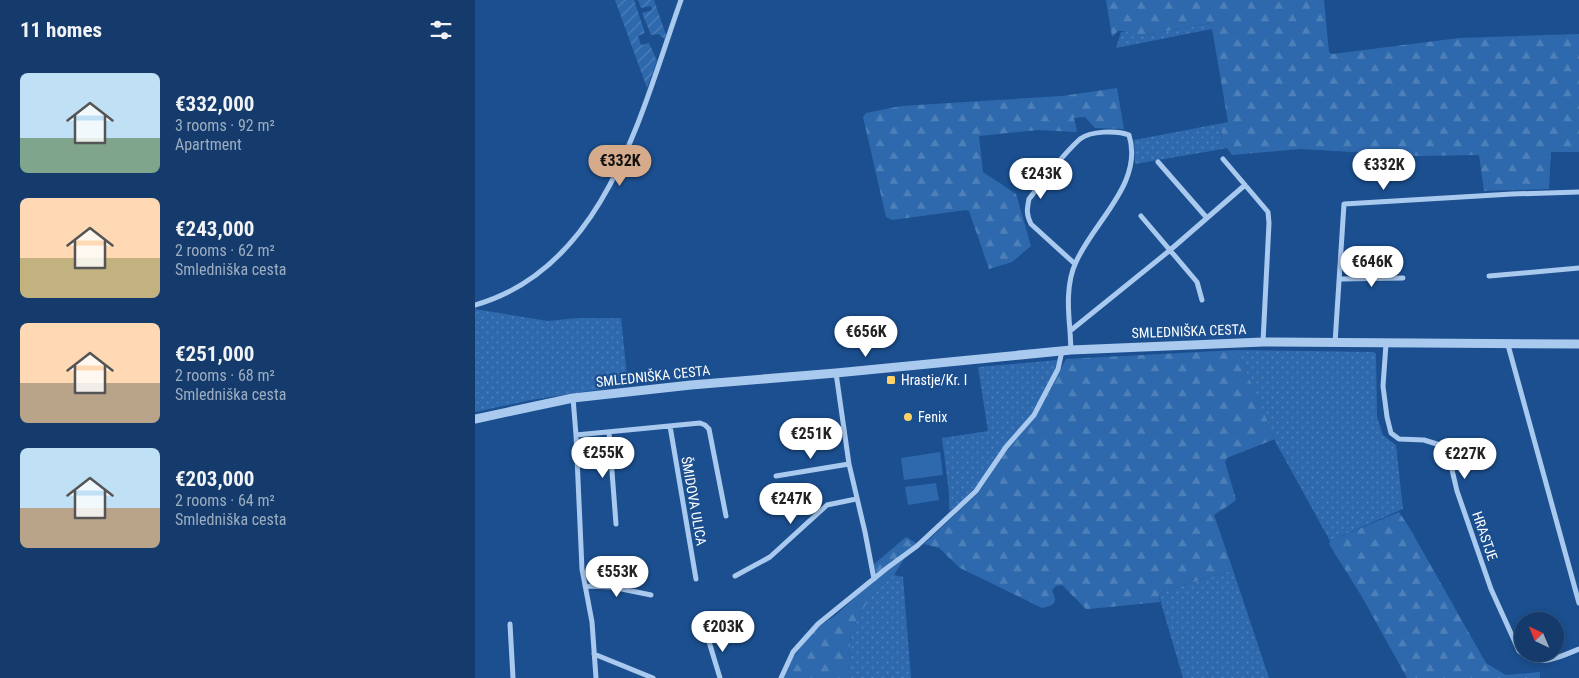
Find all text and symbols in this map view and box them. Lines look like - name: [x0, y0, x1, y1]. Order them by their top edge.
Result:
- icon: filters: [427, 16, 455, 44]
- text: 11 homes: [20, 18, 102, 42]
- text: €332,000: [175, 92, 254, 116]
- icon: home: [60, 93, 120, 153]
- text: 3 rooms · 92 m²: [175, 116, 275, 135]
- text: Apartment: [175, 135, 242, 154]
- pin: €332K: [585, 144, 655, 187]
- pin: €332K: [1349, 148, 1419, 191]
- text: €332K: [599, 151, 641, 170]
- text: €332K: [1363, 155, 1405, 174]
- pin: €243K: [1006, 158, 1076, 200]
- text: €243K: [1020, 164, 1062, 183]
- text: €243,000: [175, 217, 254, 241]
- icon: home: [60, 218, 120, 278]
- text: 2 rooms · 62 m²: [175, 241, 275, 260]
- pin: €646K: [1337, 246, 1407, 288]
- text: €646K: [1351, 252, 1393, 271]
- text: Smledniška cesta: [175, 260, 286, 279]
- pin: €656K: [831, 316, 901, 358]
- street label: SMLEDNIŠKA CESTA: [1131, 320, 1247, 341]
- text: €656K: [845, 322, 887, 341]
- text: €251,000: [175, 342, 254, 366]
- icon: home: [60, 343, 120, 403]
- street label: SMLEDNIŠKA CESTA: [595, 361, 711, 390]
- text: 2 rooms · 68 m²: [175, 366, 275, 385]
- place label: Hrastje/Kr. I: [901, 372, 967, 388]
- marker: Hrastje/Kr. I: [885, 374, 897, 386]
- text: Smledniška cesta: [175, 385, 286, 404]
- place label: Fenix: [918, 409, 947, 425]
- marker: Fenix: [902, 411, 914, 423]
- pin: €251K: [776, 418, 846, 460]
- text: €251K: [790, 424, 832, 443]
- pin: €255K: [568, 436, 638, 479]
- pin: €227K: [1430, 438, 1500, 480]
- text: €255K: [582, 443, 624, 462]
- text: €227K: [1444, 444, 1486, 463]
- street label: ŠMIDOVA ULICA: [678, 455, 711, 547]
- text: €203,000: [175, 467, 254, 491]
- icon: home: [60, 468, 120, 528]
- pin: €247K: [756, 482, 826, 525]
- text: €247K: [770, 489, 812, 508]
- text: 2 rooms · 64 m²: [175, 491, 275, 510]
- street label: HRASTJE: [1469, 509, 1501, 563]
- text: Smledniška cesta: [175, 510, 286, 529]
- pin: €553K: [582, 556, 652, 598]
- text: €553K: [596, 562, 638, 581]
- pin: €203K: [688, 610, 758, 653]
- north arrow: [1514, 612, 1564, 662]
- map controls: [1514, 612, 1564, 662]
- text: €203K: [702, 617, 744, 636]

